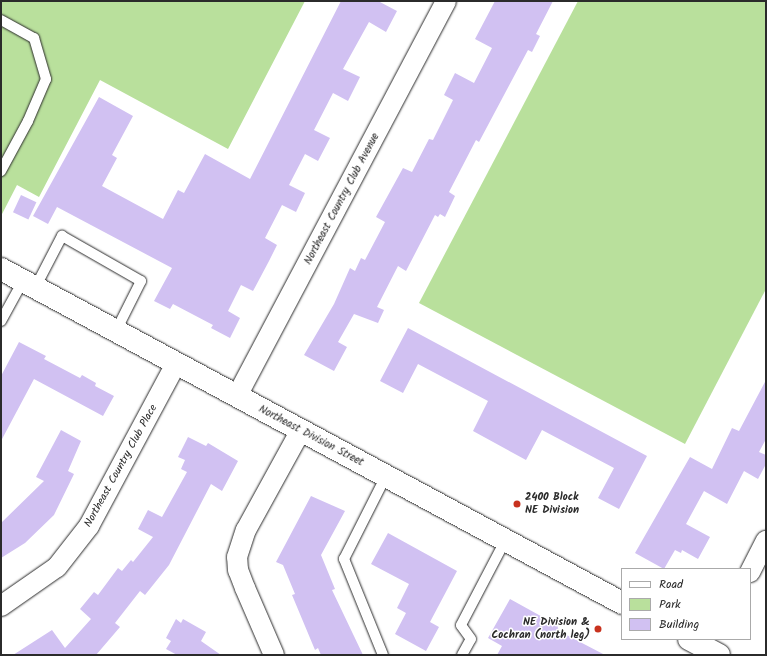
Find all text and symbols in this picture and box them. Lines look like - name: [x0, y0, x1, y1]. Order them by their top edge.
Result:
- street label: Northeast Country Club Avenue: [302, 131, 382, 267]
- street label: Northeast Country Club Place: [82, 402, 160, 530]
- street label: Northeast Division Street: [256, 403, 366, 469]
- place label: 2400 Block NE Division: [525, 491, 579, 517]
- marker: 2400 Block NE Division: [512, 499, 522, 509]
- legend: [621, 568, 751, 640]
- text: Road: [659, 575, 683, 594]
- text: Park: [659, 595, 681, 614]
- text: Building: [659, 615, 699, 634]
- place label: NE Division & Cochran (north leg): [492, 616, 590, 642]
- marker: NE Division & Cochran (north leg): [593, 624, 603, 634]

